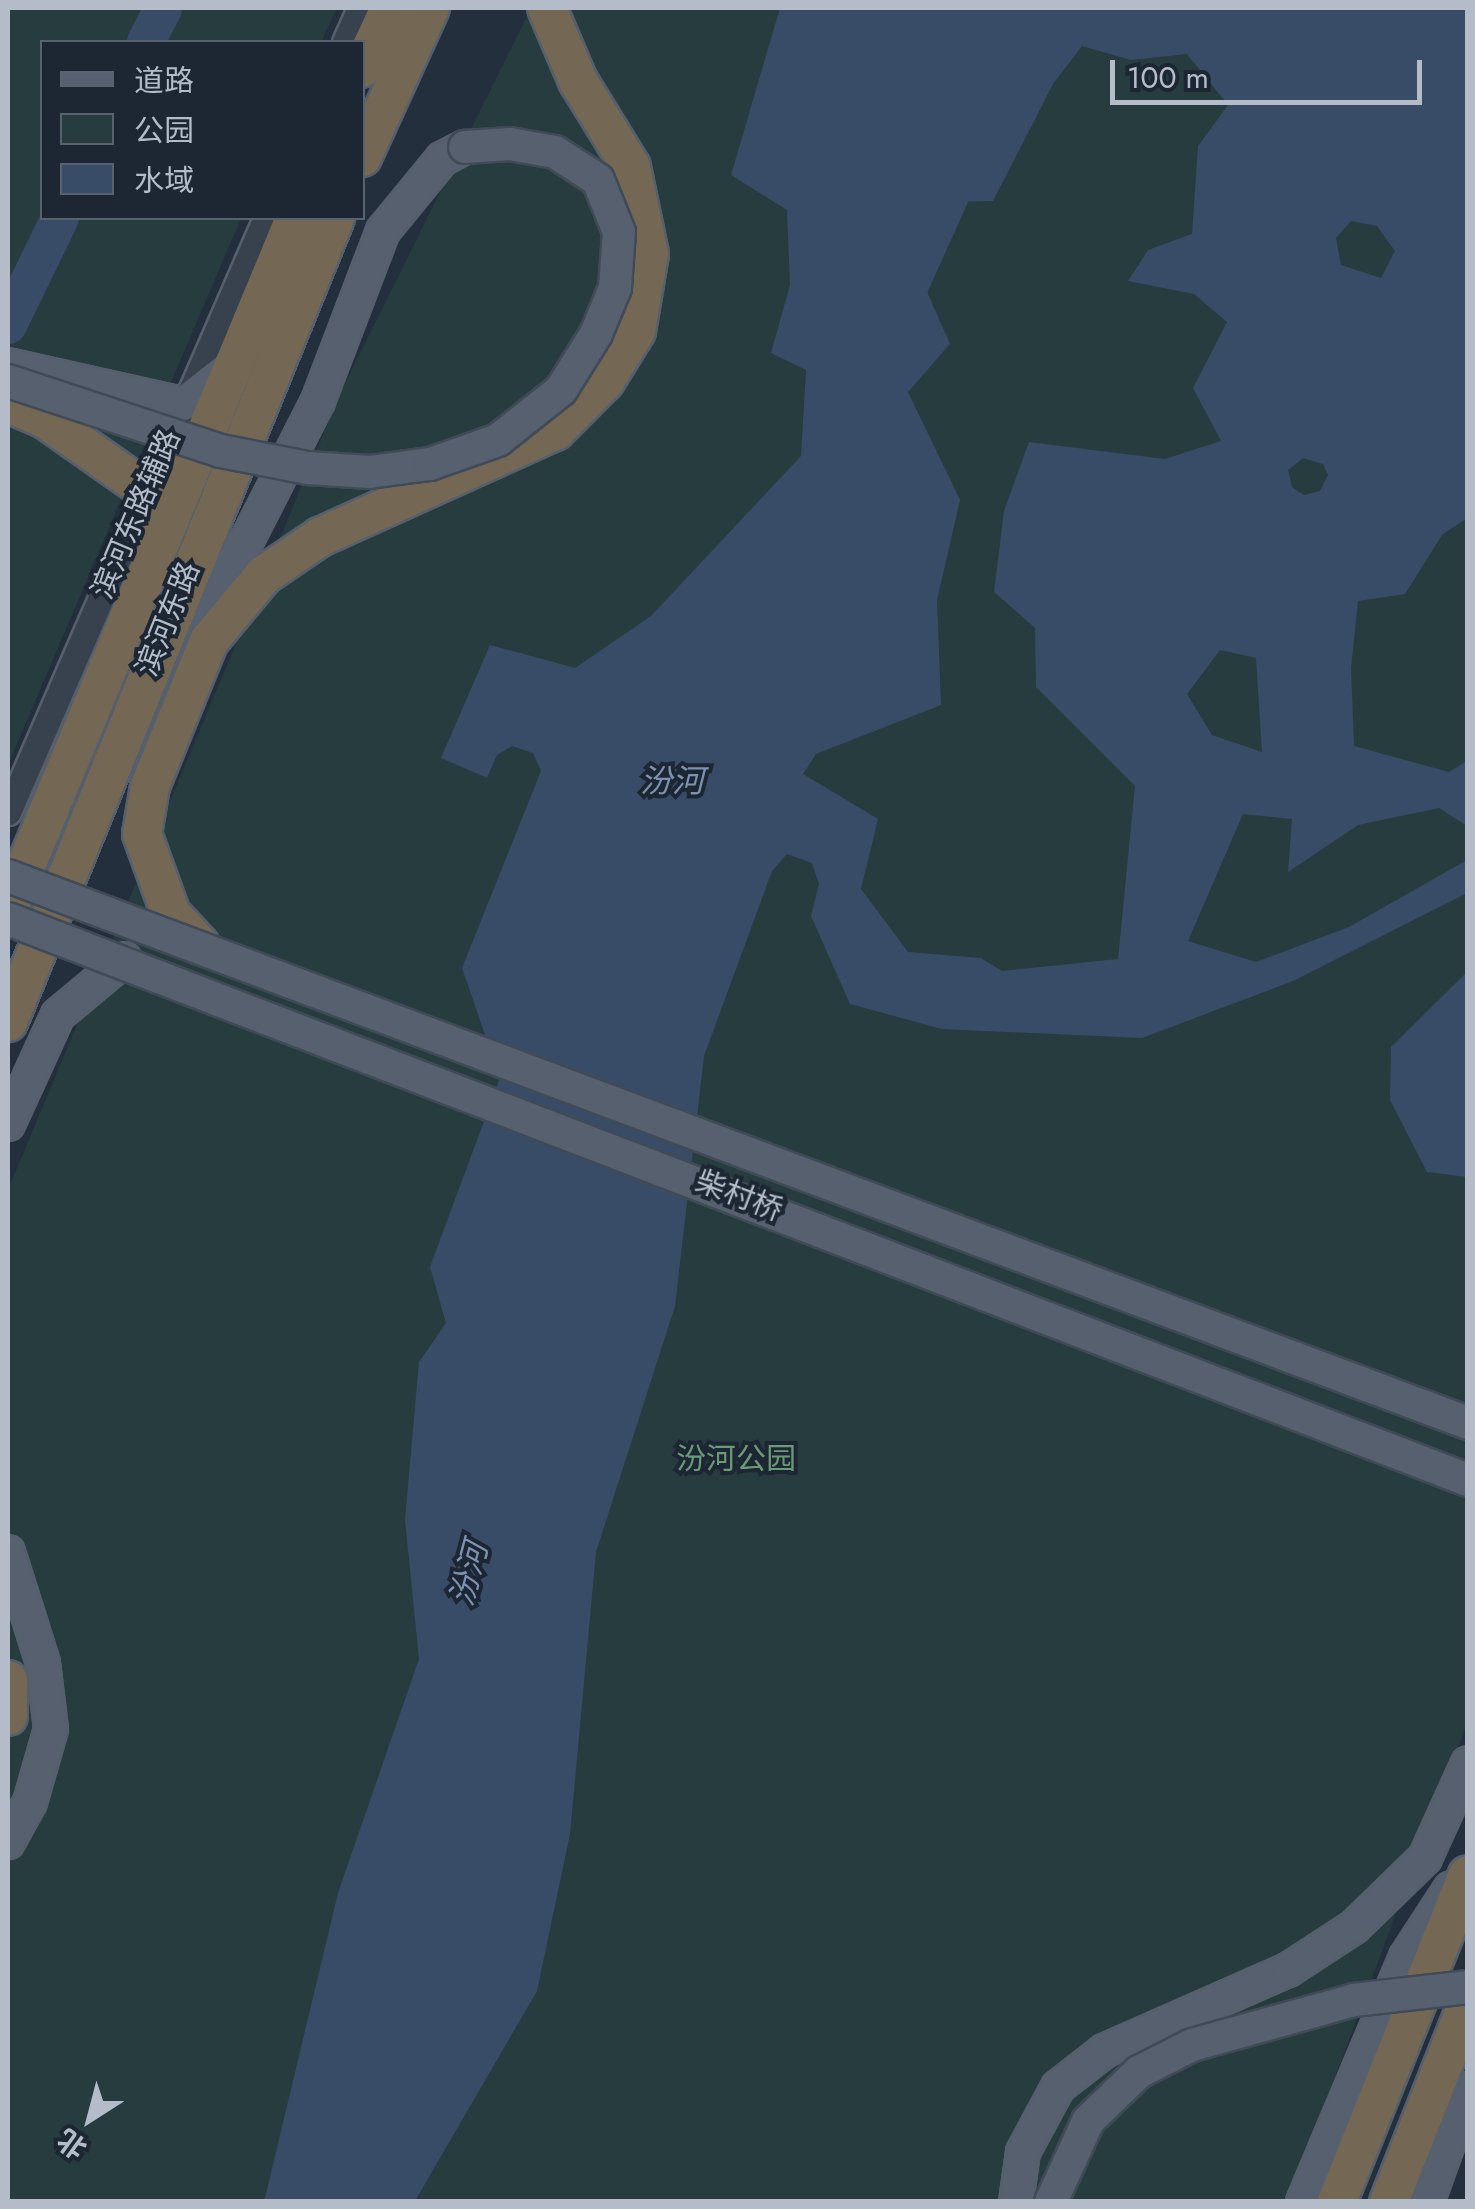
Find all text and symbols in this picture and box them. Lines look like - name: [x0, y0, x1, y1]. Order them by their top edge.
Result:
- legend: [40, 40, 365, 220]
- scale bar: [1115, 40, 1428, 102]
- text: 100 m: [1127, 56, 1209, 99]
- text: 道路: [134, 59, 194, 102]
- text: 公园: [134, 109, 194, 152]
- text: 水域: [134, 159, 194, 202]
- street label: 滨河东路辅路: [84, 424, 188, 604]
- street label: 滨河东路: [129, 557, 207, 681]
- water label: 汾河: [640, 762, 704, 800]
- street label: 柴村桥: [691, 1163, 787, 1229]
- park label: 汾河公园: [676, 1441, 796, 1477]
- water label: 汾河: [442, 1538, 496, 1610]
- north arrow: [40, 2069, 140, 2169]
- text: 北: [49, 2119, 95, 2168]

